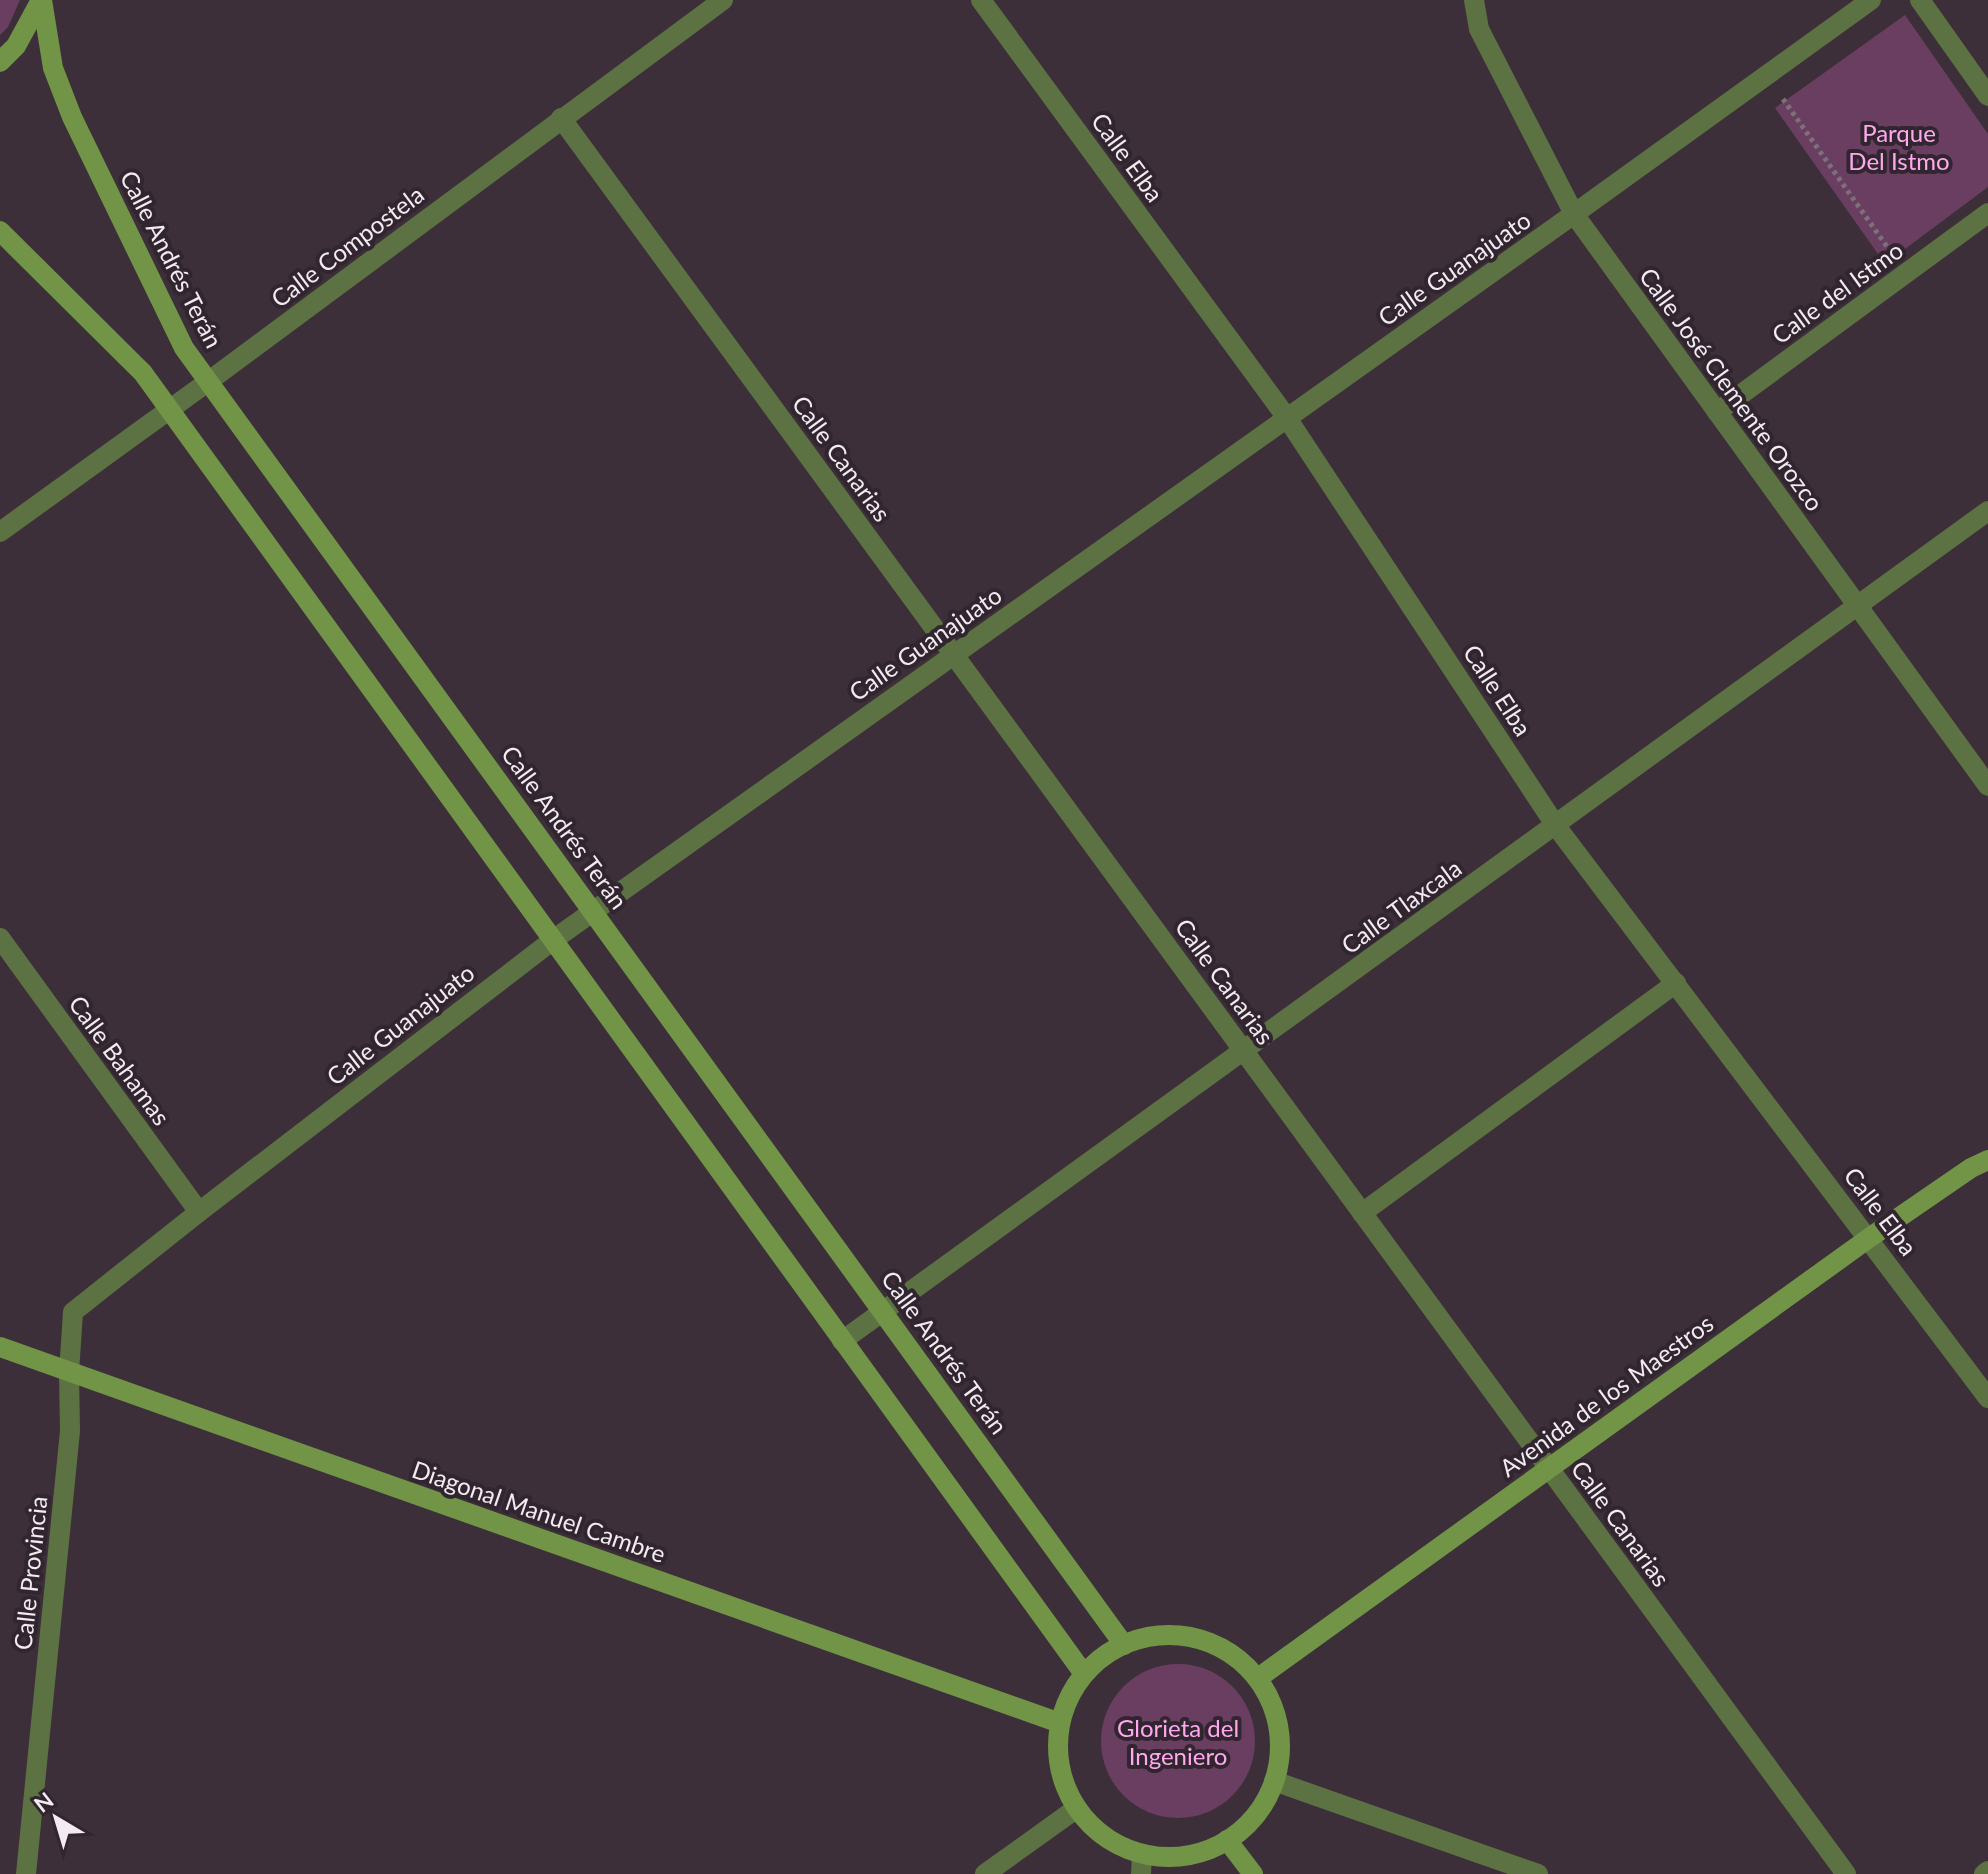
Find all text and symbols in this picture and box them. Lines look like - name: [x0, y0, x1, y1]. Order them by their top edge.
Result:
- street label: Calle Elba: [1086, 107, 1170, 207]
- park label: Parque Del Istmo: [1848, 118, 1950, 175]
- street label: Calle Andrés Terán: [115, 166, 229, 352]
- street label: Calle Compostela: [265, 179, 429, 313]
- street label: Calle Guanajuato: [1372, 205, 1536, 331]
- street label: Calle del Istmo: [1766, 235, 1908, 349]
- street label: Calle José Clemente Orozco: [1634, 262, 1830, 516]
- street label: Calle Canarias: [787, 390, 897, 526]
- street label: Calle Guanajuato: [843, 580, 1007, 706]
- street label: Calle Elba: [1458, 639, 1538, 741]
- street label: Calle Andrés Terán: [496, 740, 634, 914]
- street label: Calle Tlaxcala: [1335, 853, 1467, 959]
- street label: Calle Canarias: [1170, 913, 1280, 1049]
- street label: Calle Guanajuato: [320, 957, 480, 1091]
- street label: Calle Bahamas: [63, 990, 177, 1130]
- street label: Calle Elba: [1838, 1161, 1924, 1261]
- street label: Calle Andrés Terán: [876, 1265, 1014, 1439]
- street label: Avenida de los Maestros: [1494, 1308, 1718, 1482]
- street label: Diagonal Manuel Cambre: [409, 1454, 669, 1568]
- street label: Calle Canarias: [1566, 1455, 1676, 1591]
- street label: Calle Provincia: [8, 1495, 52, 1651]
- park label: Glorieta del Ingeniero: [1117, 1713, 1239, 1770]
- north arrow: [16, 1778, 96, 1858]
- text: N: [28, 1786, 58, 1818]

